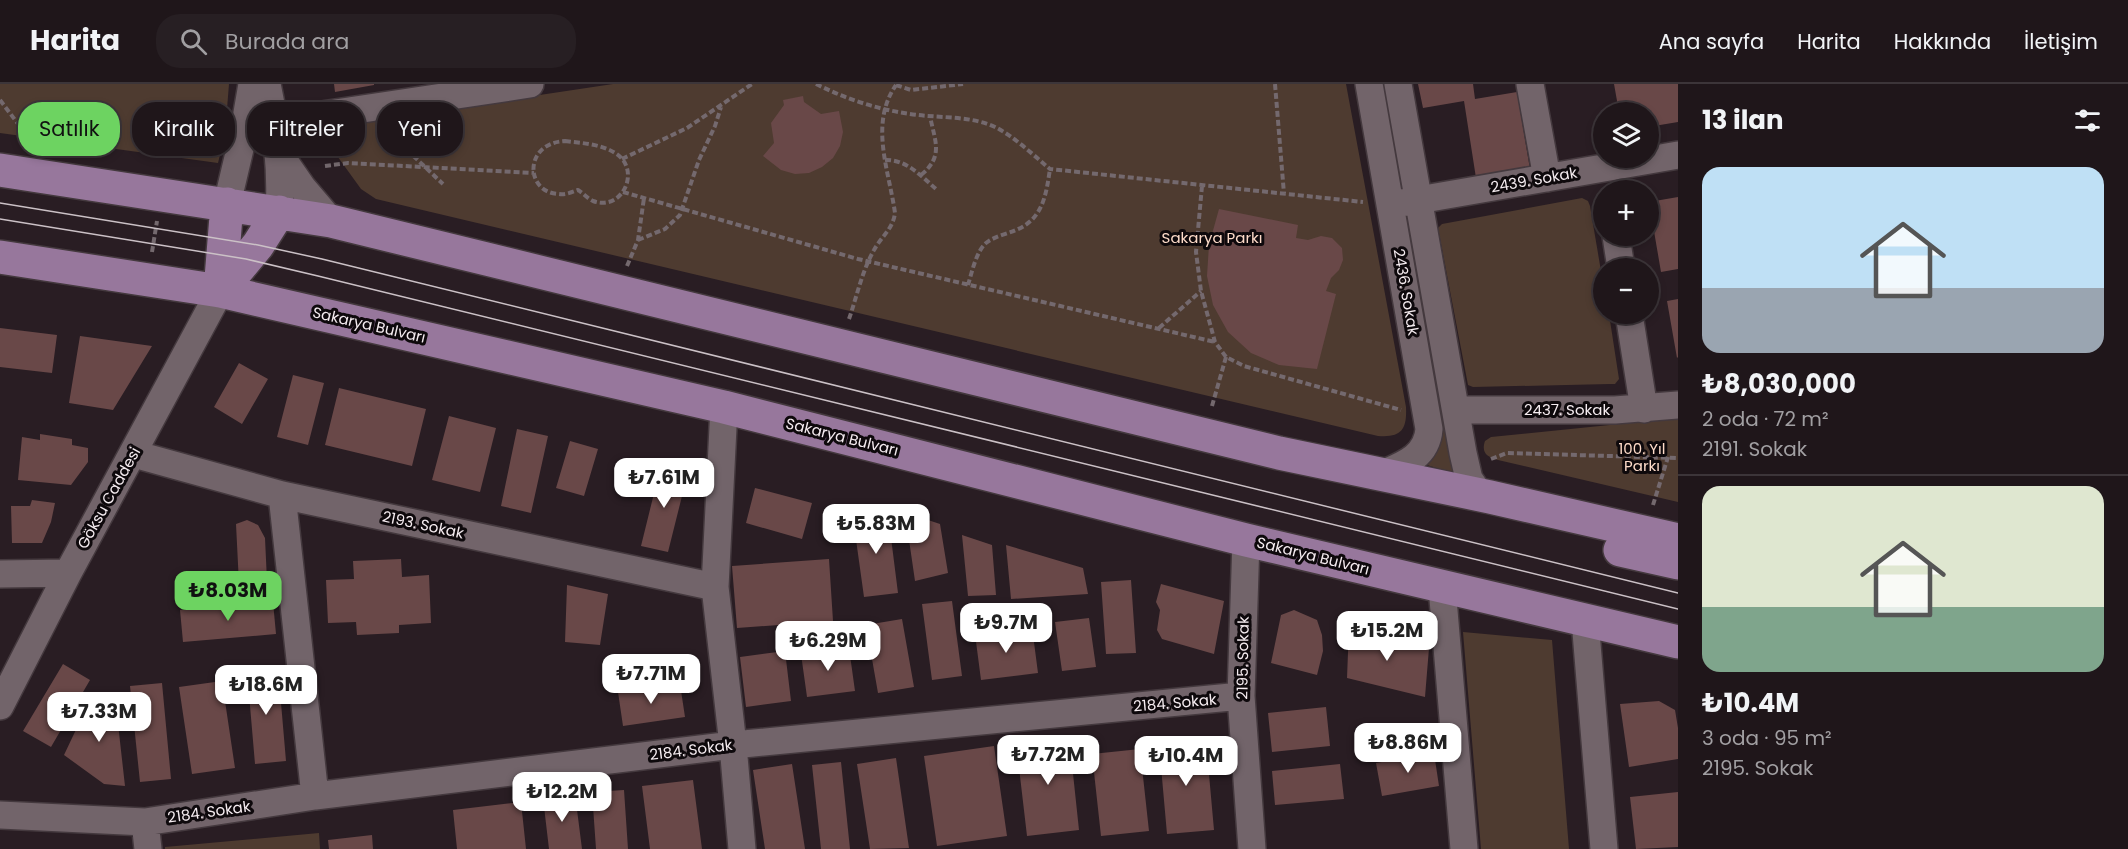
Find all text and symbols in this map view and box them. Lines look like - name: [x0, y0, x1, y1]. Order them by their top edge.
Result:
- search box: [156, 14, 576, 68]
- text: Harita: [30, 21, 120, 60]
- icon: search: [177, 25, 210, 58]
- text: Burada ara: [225, 26, 349, 57]
- text: Ana sayfa: [1659, 27, 1764, 56]
- text: Harita: [1797, 27, 1861, 56]
- text: Hakkında: [1894, 27, 1991, 56]
- text: İletişim: [2024, 27, 2098, 56]
- chip: Satılık: [18, 102, 120, 156]
- chip: Kiralık: [132, 102, 235, 156]
- chip: Filtreler: [247, 102, 365, 156]
- chip: Yeni: [377, 102, 463, 156]
- map controls: [1593, 102, 1659, 324]
- button: layers: [1593, 102, 1659, 168]
- text: 13 ilan: [1702, 102, 1784, 138]
- icon: filters: [2071, 104, 2104, 137]
- street label: 2439. Sokak: [1489, 162, 1579, 197]
- button: +: [1593, 180, 1659, 246]
- icon: home: [1849, 206, 1957, 314]
- park label: Sakarya Parkı: [1162, 227, 1262, 248]
- street label: 2436. Sokak: [1389, 247, 1424, 337]
- button: −: [1593, 258, 1659, 324]
- street label: Sakarya Bulvarı: [311, 301, 428, 348]
- text: ₺8,030,000: [1702, 366, 1856, 402]
- street label: 2437. Sokak: [1524, 399, 1610, 420]
- text: 2 oda · 72 m²: [1702, 405, 1829, 433]
- street label: Sakarya Bulvarı: [784, 412, 901, 461]
- text: 2191. Sokak: [1702, 435, 1807, 463]
- park label: 100. Yıl Parkı: [1619, 438, 1665, 476]
- street label: Göksu Caddesi: [72, 443, 145, 552]
- pin: ₺7.61M: [615, 458, 713, 509]
- text: ₺7.61M: [628, 463, 700, 491]
- pin: ₺5.83M: [827, 504, 925, 555]
- street label: 2193. Sokak: [380, 506, 466, 543]
- text: ₺5.83M: [837, 509, 915, 537]
- icon: home: [1849, 525, 1957, 633]
- street label: Sakarya Bulvarı: [1255, 531, 1372, 580]
- pin: ₺8.03M: [179, 571, 277, 622]
- text: ₺8.03M: [189, 576, 267, 604]
- pin: ₺9.7M: [964, 603, 1048, 654]
- text: ₺9.7M: [974, 608, 1038, 636]
- pin: ₺15.2M: [1338, 611, 1436, 662]
- street label: 2195. Sokak: [1231, 616, 1254, 700]
- text: ₺15.2M: [1351, 616, 1423, 644]
- pin: ₺6.29M: [779, 621, 877, 672]
- text: ₺6.29M: [789, 626, 867, 654]
- pin: ₺7.71M: [602, 654, 700, 705]
- text: ₺7.71M: [616, 659, 686, 687]
- pin: ₺18.6M: [217, 665, 315, 716]
- text: ₺18.6M: [229, 670, 303, 698]
- text: ₺10.4M: [1702, 685, 1799, 721]
- street label: 2184. Sokak: [1132, 688, 1218, 717]
- pin: ₺7.33M: [50, 692, 148, 743]
- text: ₺7.33M: [61, 697, 137, 725]
- pin: ₺8.86M: [1359, 723, 1457, 774]
- text: 3 oda · 95 m²: [1702, 724, 1832, 752]
- text: ₺8.86M: [1368, 728, 1448, 756]
- street label: 2184. Sokak: [648, 734, 734, 765]
- pin: ₺7.72M: [999, 735, 1097, 786]
- pin: ₺10.4M: [1137, 736, 1235, 787]
- text: ₺7.72M: [1011, 740, 1085, 768]
- text: ₺10.4M: [1149, 741, 1223, 769]
- text: 2195. Sokak: [1702, 754, 1813, 782]
- pin: ₺12.2M: [513, 772, 611, 823]
- text: ₺12.2M: [526, 777, 598, 805]
- street label: 2184. Sokak: [166, 795, 252, 828]

